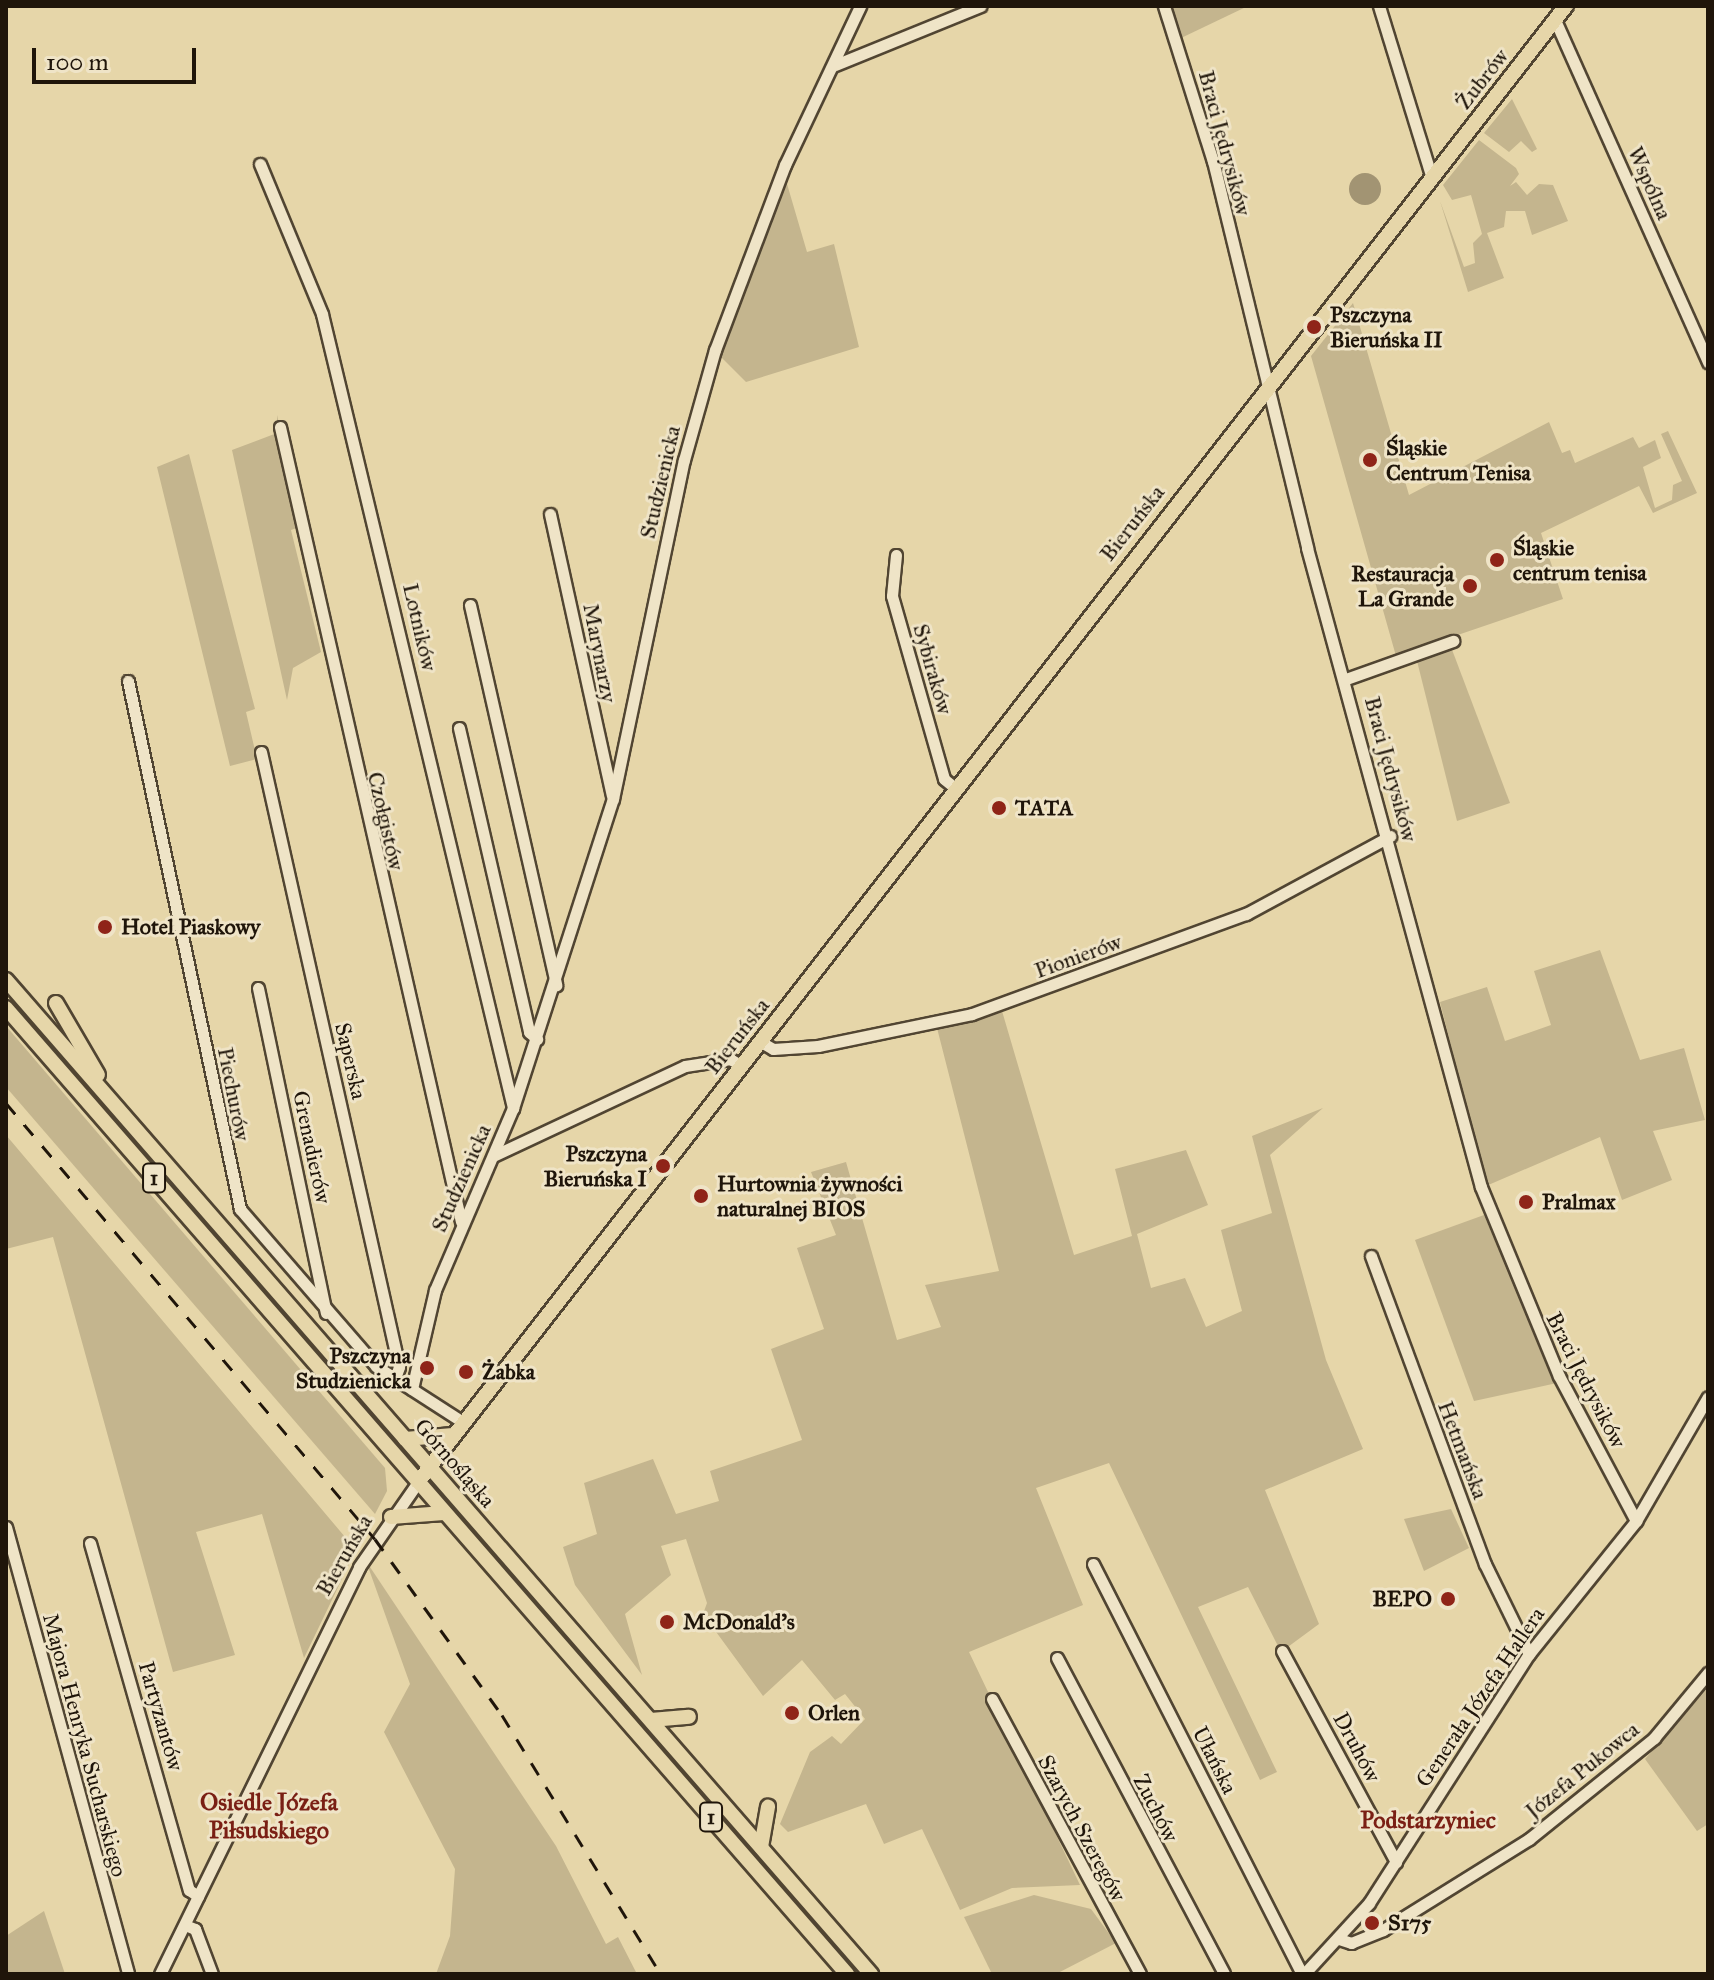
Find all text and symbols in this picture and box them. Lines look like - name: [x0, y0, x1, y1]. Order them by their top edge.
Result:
- scale bar: [36, 32, 200, 82]
- street label: Żubrów: [1450, 43, 1514, 115]
- text: 100 m: [46, 47, 109, 77]
- street label: Braci Jędrysików: [1193, 68, 1257, 218]
- street label: Wspólna: [1622, 142, 1678, 224]
- place label: Pszczyna Bieruńska II: [1330, 301, 1443, 352]
- marker: Pszczyna Bieruńska II: [1305, 318, 1323, 336]
- street label: Studzienicka: [634, 423, 686, 541]
- place label: Śląskie Centrum Tenisa: [1386, 434, 1531, 486]
- marker: Śląskie Centrum Tenisa: [1361, 451, 1379, 469]
- street label: Bieruńska: [1094, 480, 1170, 566]
- place label: Śląskie centrum tenisa: [1513, 534, 1647, 586]
- marker: Śląskie centrum tenisa: [1488, 551, 1506, 569]
- place label: Restauracja La Grande: [1351, 560, 1454, 612]
- marker: Restauracja La Grande: [1461, 577, 1479, 595]
- street label: Lotników: [397, 581, 443, 673]
- street label: Marynarzy: [577, 601, 623, 705]
- street label: Sybiraków: [908, 621, 958, 717]
- street label: Braci Jędrysików: [1359, 694, 1423, 844]
- street label: Czołgistów: [362, 769, 410, 873]
- place label: TATA: [1015, 795, 1073, 821]
- marker: TATA: [990, 799, 1008, 817]
- place label: Hotel Piaskowy: [121, 914, 260, 940]
- marker: Hotel Piaskowy: [96, 918, 114, 936]
- street label: Pionierów: [1031, 928, 1125, 984]
- street label: Bieruńska: [699, 993, 775, 1079]
- street label: Saperska: [329, 1020, 373, 1102]
- street label: Piechurów: [212, 1045, 256, 1143]
- street label: Grenadierów: [287, 1088, 337, 1206]
- street label: Studzienicka: [426, 1120, 496, 1236]
- place label: Pszczyna Bieruńska I: [544, 1140, 647, 1192]
- marker: Pszczyna Bieruńska I: [654, 1157, 672, 1175]
- road number: 1: [142, 1162, 166, 1194]
- place label: Hurtownia żywności naturalnej BIOS: [717, 1170, 902, 1222]
- marker: Hurtownia żywności naturalnej BIOS: [692, 1187, 710, 1205]
- place label: Pralmax: [1542, 1189, 1616, 1215]
- marker: Pralmax: [1517, 1193, 1535, 1211]
- street label: Braci Jędrysików: [1540, 1308, 1632, 1452]
- place label: Pszczyna Studzienicka: [296, 1342, 411, 1394]
- marker: Pszczyna Studzienicka: [418, 1359, 436, 1377]
- place label: Żabka: [482, 1359, 535, 1385]
- marker: Żabka: [457, 1363, 475, 1381]
- street label: Hetmańska: [1432, 1397, 1494, 1503]
- street label: Górnośląska: [409, 1413, 501, 1513]
- street label: Bieruńska: [310, 1510, 378, 1600]
- place label: BEPO: [1373, 1586, 1432, 1612]
- marker: BEPO: [1439, 1590, 1457, 1608]
- street label: Generała Józefa Hallera: [1410, 1602, 1550, 1792]
- place label: McDonald's: [683, 1609, 795, 1635]
- street label: Majora Henryka Sucharskiego: [37, 1610, 133, 1880]
- marker: McDonald's: [658, 1613, 676, 1631]
- street label: Partyzantów: [133, 1658, 189, 1774]
- place label: Orlen: [808, 1700, 860, 1726]
- marker: Orlen: [783, 1704, 801, 1722]
- street label: Druhów: [1328, 1708, 1386, 1786]
- street label: Józefa Pukowca: [1520, 1716, 1644, 1824]
- street label: Ułańska: [1187, 1722, 1243, 1798]
- street label: Szarych Szeregów: [1032, 1750, 1132, 1906]
- street label: Zuchów: [1128, 1770, 1184, 1846]
- district label: Osiedle Józefa Piłsudskiego: [200, 1789, 338, 1845]
- road number: 1: [699, 1801, 723, 1833]
- district label: Podstarzyniec: [1360, 1807, 1496, 1835]
- place label: S175: [1388, 1910, 1431, 1936]
- marker: S175: [1363, 1914, 1381, 1932]

